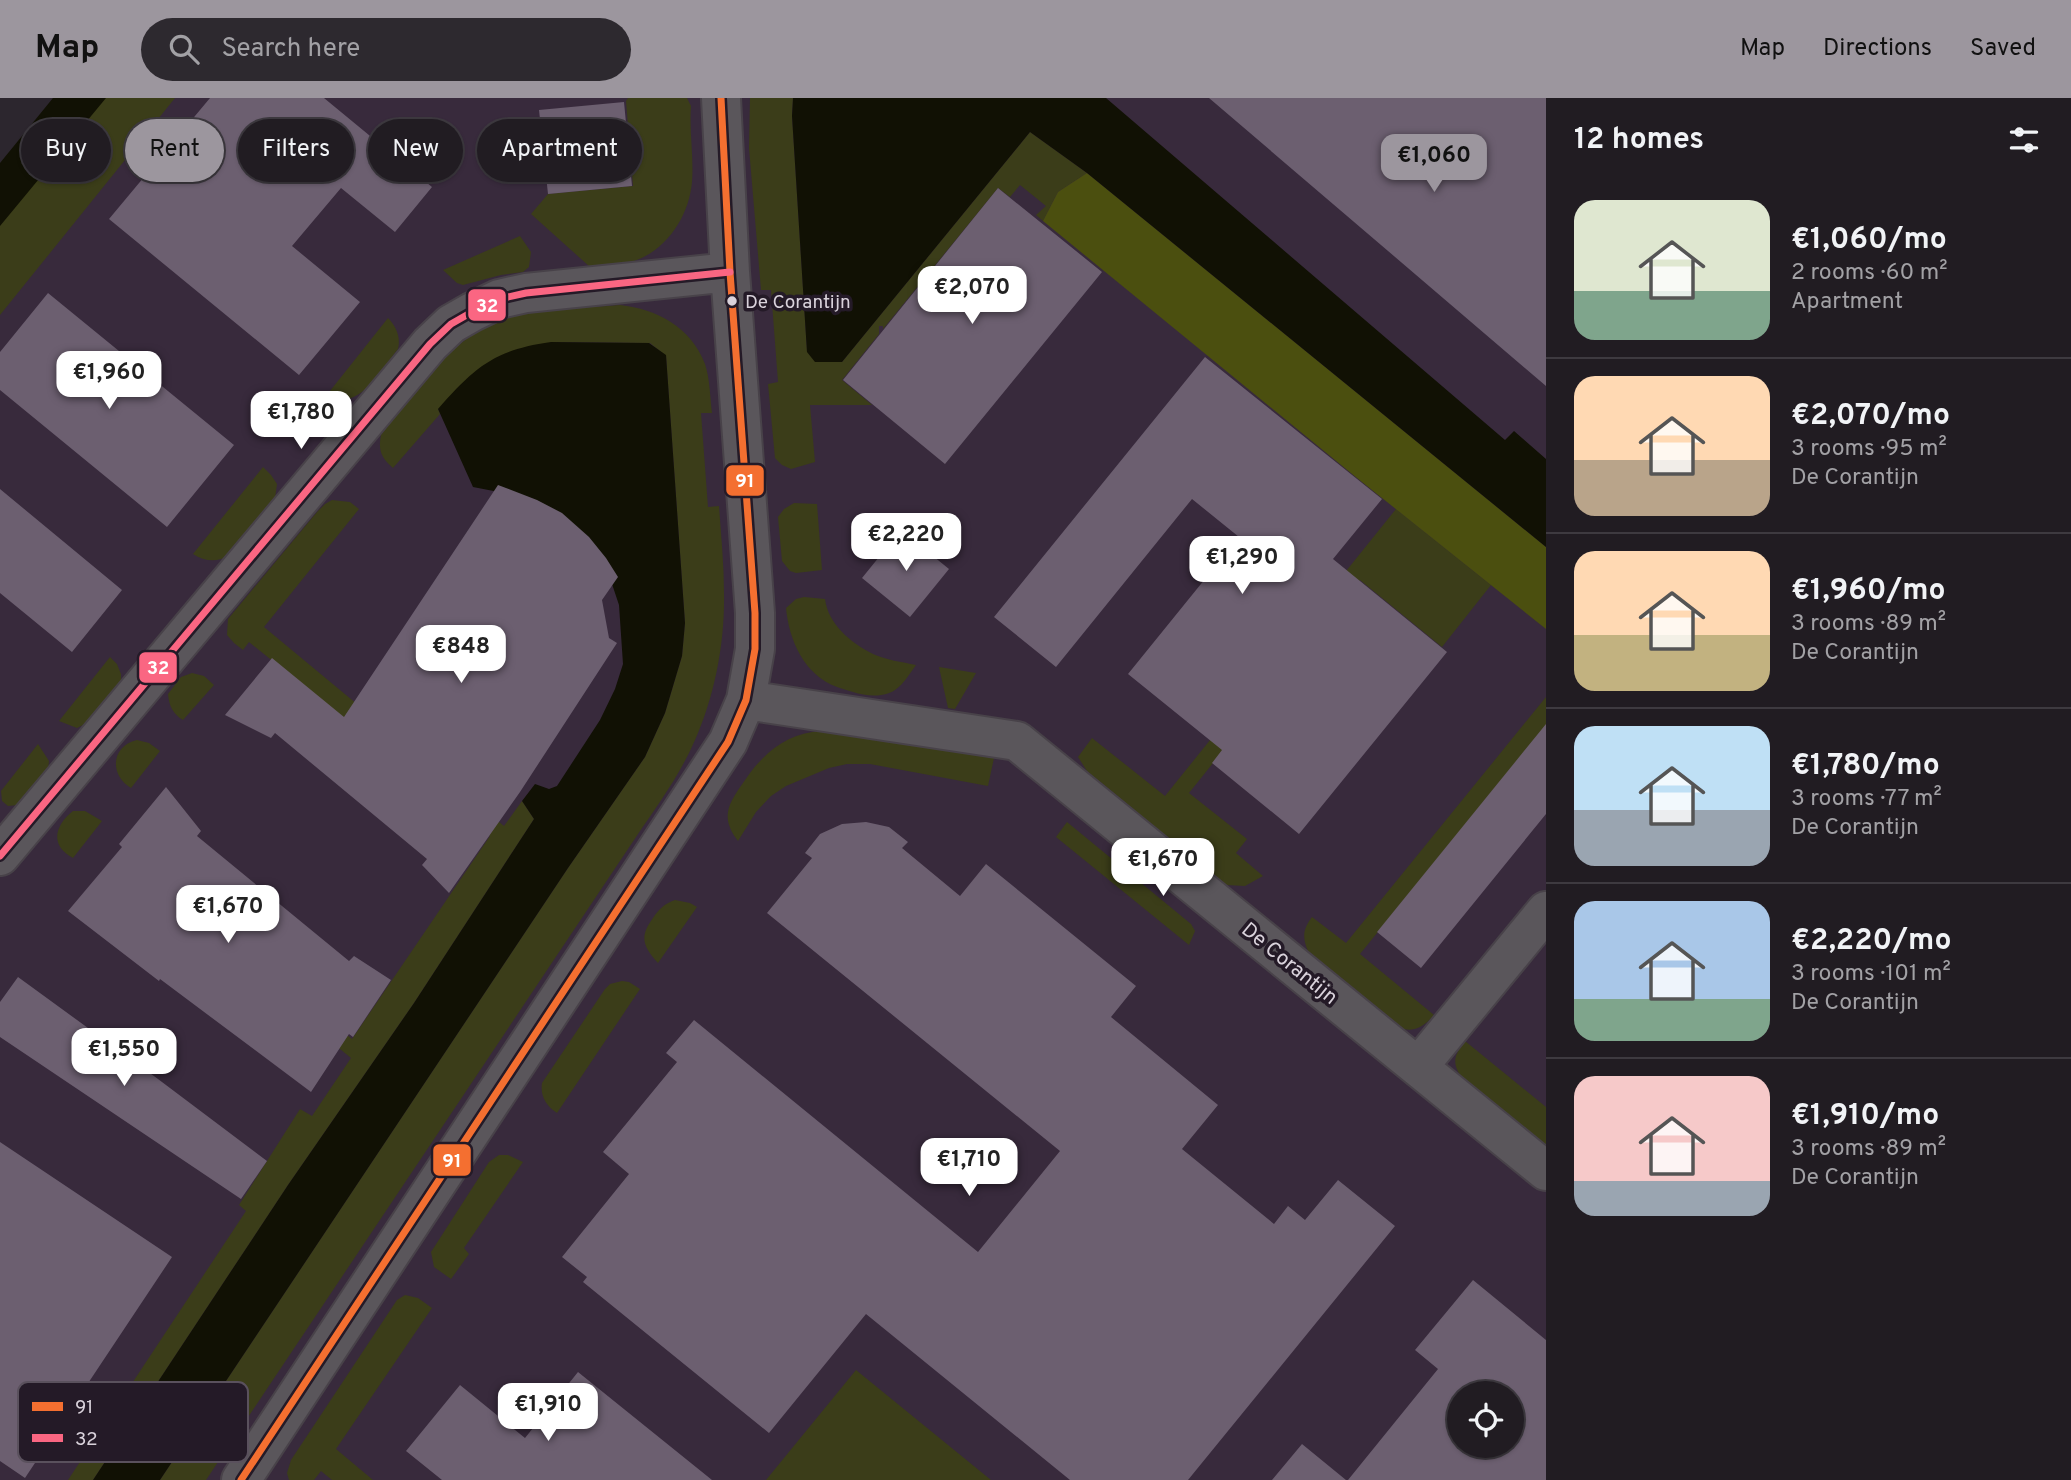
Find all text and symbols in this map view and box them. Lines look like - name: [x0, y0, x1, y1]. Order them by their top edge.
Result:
- search box: [141, 18, 631, 81]
- text: Map: [35, 28, 99, 70]
- icon: search: [165, 30, 203, 68]
- text: Search here: [221, 33, 360, 66]
- text: Map: [1740, 34, 1785, 64]
- text: Directions: [1823, 34, 1932, 64]
- text: Saved: [1970, 34, 2036, 64]
- chip: Buy: [21, 119, 111, 182]
- chip: Rent: [125, 119, 224, 182]
- chip: Filters: [238, 119, 354, 182]
- chip: New: [368, 119, 463, 182]
- chip: Apartment: [477, 119, 642, 182]
- icon: filters: [2005, 121, 2043, 159]
- text: 12 homes: [1574, 122, 1704, 159]
- pin: €1,060: [1377, 134, 1491, 194]
- text: €1,060: [1397, 142, 1471, 171]
- text: €1,060/mo: [1791, 222, 1947, 259]
- icon: home: [1630, 228, 1714, 312]
- text: 2 rooms · 60 m²: [1791, 259, 1948, 288]
- pin: €2,070: [915, 266, 1029, 326]
- text: €2,070: [934, 274, 1010, 303]
- line badge: 32: [467, 288, 507, 322]
- text: Apartment: [1791, 288, 1903, 317]
- place label: De Corantijn: [745, 291, 851, 315]
- marker: De Corantijn: [725, 294, 739, 308]
- text: 32: [476, 295, 498, 319]
- pin: €1,960: [52, 352, 166, 411]
- text: €1,960: [72, 359, 146, 388]
- pin: €1,780: [244, 392, 358, 451]
- text: €2,070/mo: [1791, 398, 1950, 435]
- text: €1,780: [267, 399, 335, 428]
- icon: home: [1630, 404, 1714, 488]
- text: 3 rooms · 95 m²: [1791, 435, 1947, 464]
- line badge: 91: [725, 464, 765, 497]
- text: De Corantijn: [1791, 464, 1919, 493]
- text: 91: [735, 470, 755, 494]
- pin: €2,220: [849, 514, 963, 573]
- text: €2,220: [867, 521, 945, 550]
- pin: €1,290: [1185, 536, 1299, 596]
- text: €1,290: [1205, 544, 1279, 573]
- text: €1,960/mo: [1791, 573, 1946, 610]
- icon: home: [1630, 579, 1714, 663]
- text: 3 rooms · 89 m²: [1791, 610, 1946, 639]
- pin: €848: [420, 626, 502, 685]
- text: €848: [432, 633, 490, 662]
- text: De Corantijn: [1791, 639, 1919, 668]
- line badge: 32: [138, 651, 178, 684]
- text: 32: [147, 657, 169, 681]
- text: €1,780/mo: [1791, 748, 1940, 785]
- icon: home: [1630, 754, 1714, 838]
- text: 3 rooms · 77 m²: [1791, 785, 1942, 814]
- text: De Corantijn: [1791, 814, 1919, 843]
- pin: €1,670: [1106, 838, 1220, 898]
- text: €1,670: [1127, 846, 1199, 875]
- pin: €1,670: [171, 886, 285, 945]
- text: €1,670: [192, 893, 264, 922]
- street label: De Corantijn: [1235, 917, 1343, 1011]
- text: €2,220/mo: [1791, 923, 1951, 960]
- icon: home: [1630, 929, 1714, 1013]
- text: 3 rooms · 101 m²: [1791, 960, 1951, 989]
- text: De Corantijn: [1791, 989, 1919, 1018]
- pin: €1,550: [67, 1028, 181, 1088]
- text: €1,550: [88, 1036, 160, 1065]
- text: €1,910/mo: [1791, 1098, 1939, 1135]
- icon: home: [1630, 1104, 1714, 1188]
- text: 3 rooms · 89 m²: [1791, 1135, 1946, 1164]
- pin: €1,710: [912, 1138, 1026, 1198]
- line badge: 91: [432, 1143, 472, 1177]
- text: €1,710: [937, 1146, 1001, 1175]
- text: 91: [442, 1150, 462, 1174]
- text: De Corantijn: [1791, 1164, 1919, 1193]
- map controls: [1447, 1381, 1524, 1458]
- button: locate: [1447, 1381, 1524, 1458]
- legend: [18, 1382, 248, 1462]
- pin: €1,910: [491, 1384, 605, 1443]
- text: €1,910: [514, 1391, 582, 1420]
- text: 91: [75, 1396, 93, 1420]
- text: 32: [75, 1428, 98, 1452]

